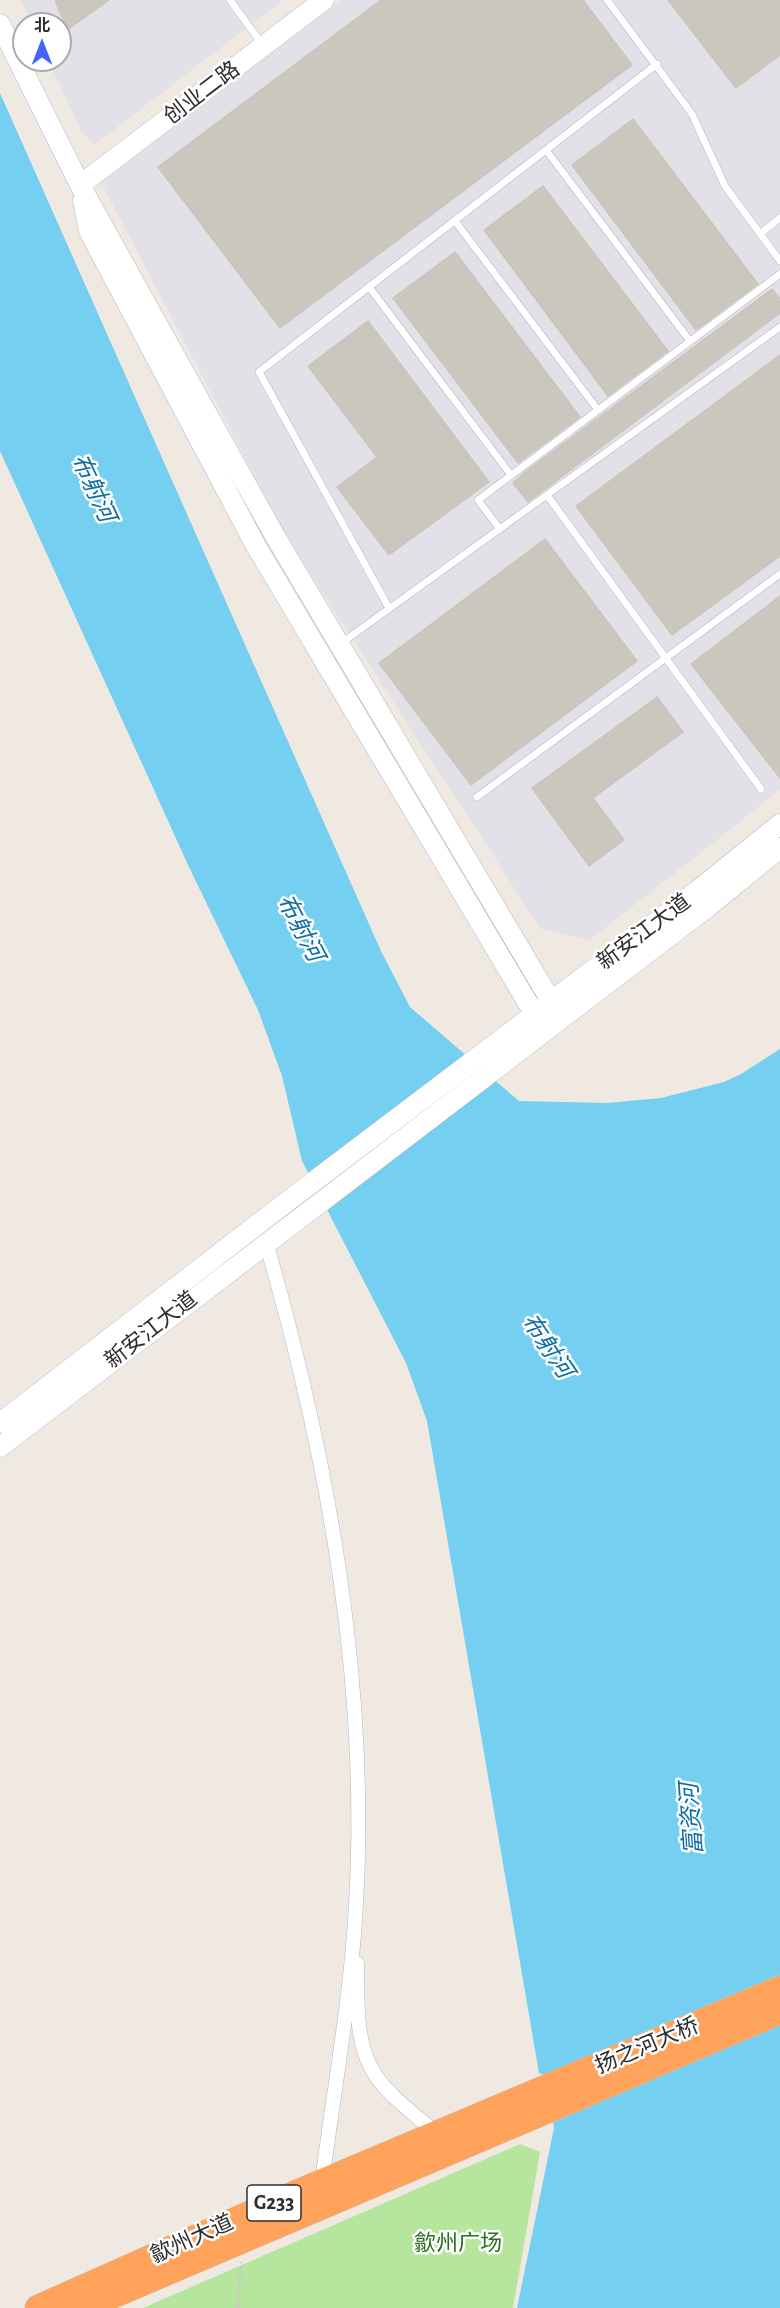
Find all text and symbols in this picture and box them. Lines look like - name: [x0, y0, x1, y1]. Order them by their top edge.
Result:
- north arrow: [12, 12, 72, 72]
- text: 北: [34, 18, 50, 34]
- street label: 创业二路: [159, 56, 245, 130]
- water label: 布射河: [65, 449, 121, 527]
- street label: 新安江大道: [592, 888, 696, 976]
- water label: 布射河: [270, 889, 330, 967]
- street label: 新安江大道: [100, 1286, 202, 1374]
- water label: 布射河: [515, 1308, 579, 1384]
- water label: 富资河: [675, 1782, 709, 1856]
- street label: 扬之河大桥: [591, 2012, 703, 2080]
- road number: G233: [247, 2185, 301, 2221]
- street label: 歙州大道: [146, 2209, 238, 2269]
- park label: 歙州广场: [414, 2230, 502, 2256]

